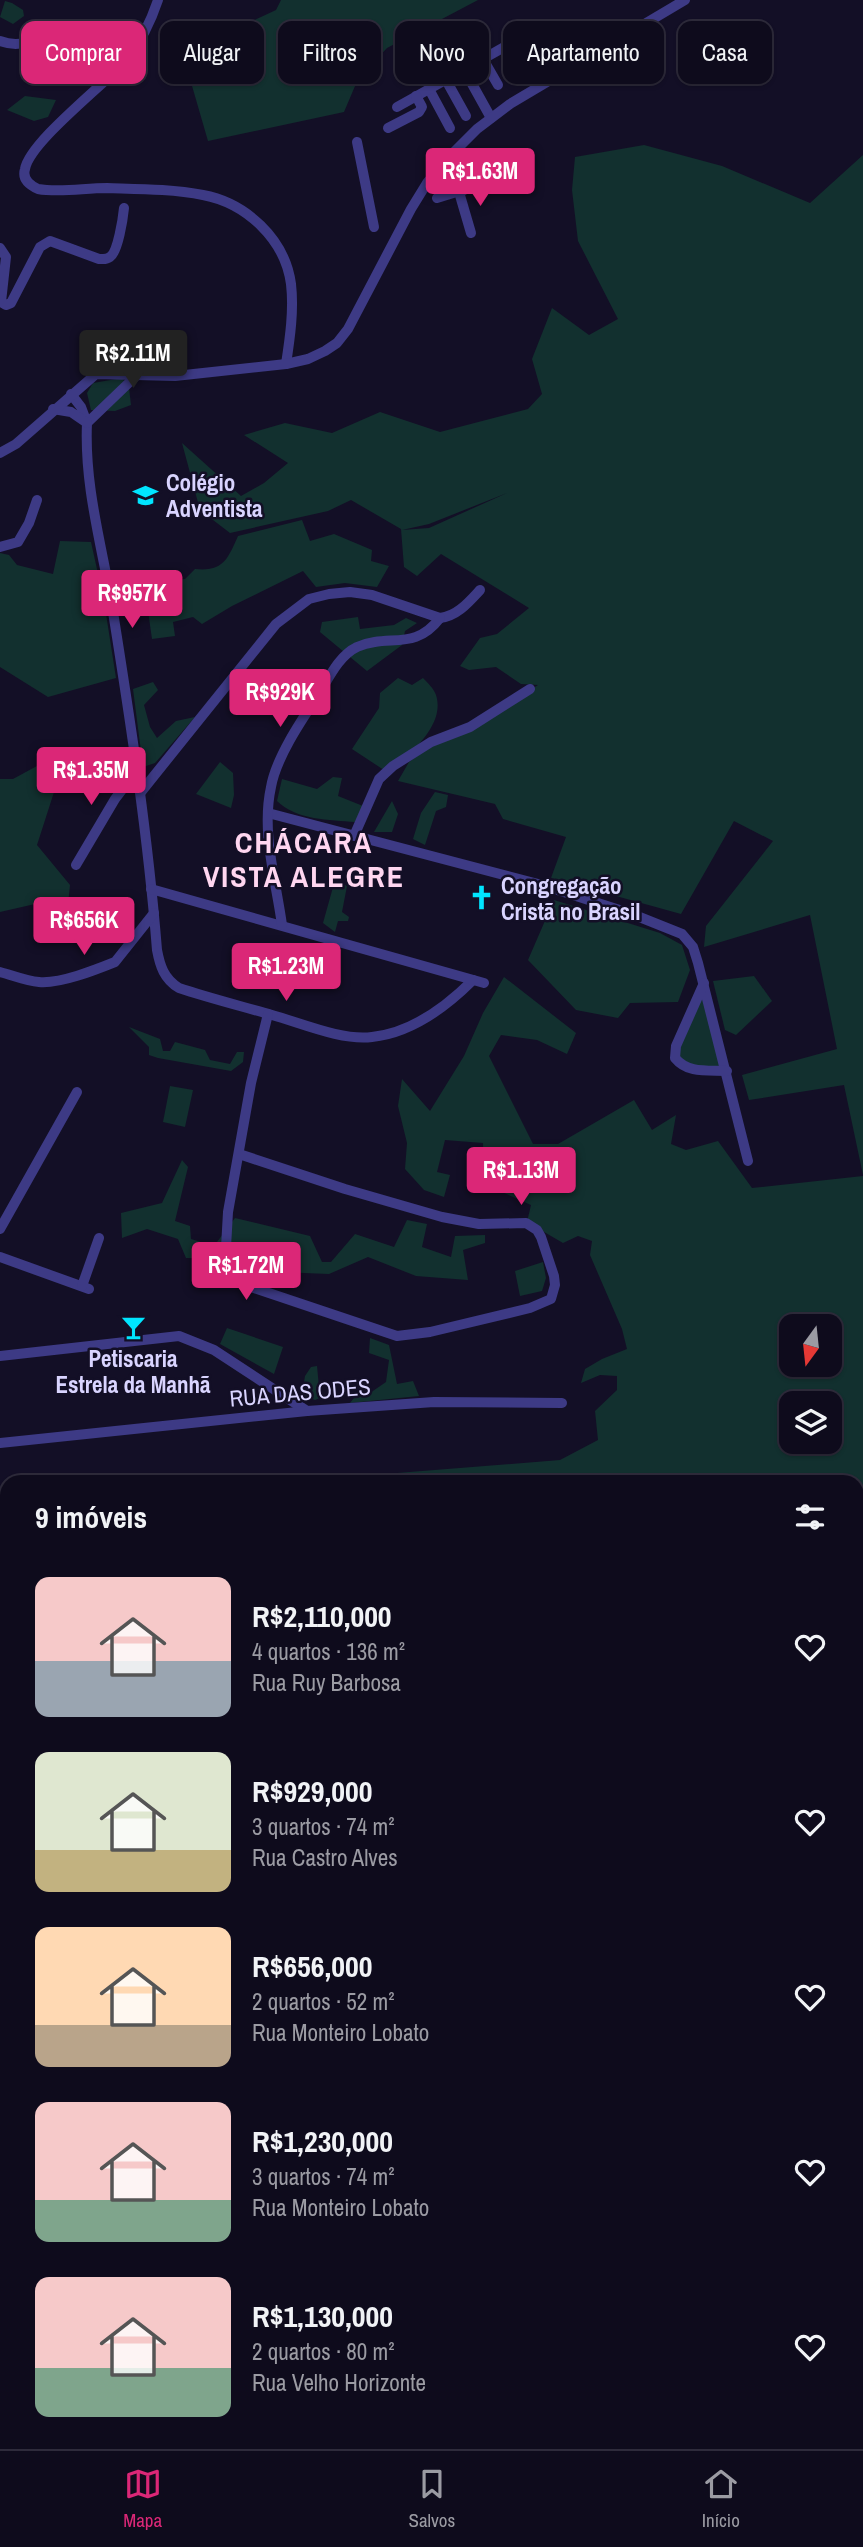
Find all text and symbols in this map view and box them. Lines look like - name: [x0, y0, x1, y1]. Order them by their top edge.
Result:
- chip: Comprar: [21, 21, 146, 84]
- chip: Alugar: [160, 21, 264, 84]
- chip: Filtros: [278, 21, 381, 84]
- chip: Novo: [395, 21, 489, 84]
- chip: Apartamento: [503, 21, 664, 84]
- chip: Casa: [678, 21, 772, 84]
- pin: R$1.63M: [415, 148, 545, 208]
- text: R$1.63M: [442, 155, 518, 186]
- pin: R$2.11M: [68, 330, 198, 390]
- text: R$2.11M: [95, 337, 171, 368]
- place label: Colégio Adventista: [166, 467, 263, 524]
- school or university icon: Colégio Adventista: [132, 481, 160, 509]
- pin: R$957K: [75, 570, 189, 630]
- text: R$957K: [97, 577, 167, 608]
- pin: R$929K: [223, 670, 337, 729]
- text: R$929K: [245, 676, 315, 707]
- pin: R$1.35M: [26, 748, 156, 807]
- text: R$1.35M: [53, 754, 129, 785]
- district label: CHÁCARA VISTA ALEGRE: [203, 822, 405, 896]
- place label: Congregação Cristã no Brasil: [501, 870, 640, 927]
- church icon: Congregação Cristã no Brasil: [467, 884, 495, 912]
- pin: R$656K: [27, 898, 141, 957]
- text: R$656K: [49, 904, 119, 935]
- pin: R$1.23M: [221, 944, 351, 1003]
- text: R$1.23M: [248, 950, 324, 981]
- pin: R$1.13M: [456, 1148, 586, 1207]
- text: R$1.13M: [483, 1154, 559, 1185]
- pin: R$1.72M: [181, 1242, 311, 1302]
- text: R$1.72M: [208, 1249, 284, 1280]
- bar icon: Petiscaria Estrela da Manhã: [119, 1314, 147, 1342]
- north arrow: [779, 1314, 842, 1377]
- map controls: [779, 1314, 842, 1454]
- place label: Petiscaria Estrela da Manhã: [55, 1343, 211, 1400]
- street label: RUA DAS ODES: [228, 1370, 372, 1414]
- button: layers: [779, 1391, 842, 1454]
- text: 9 imóveis: [35, 1497, 147, 1537]
- icon: filters: [791, 1498, 829, 1536]
- text: R$2,110,000: [252, 1596, 392, 1636]
- icon: home: [91, 1605, 175, 1689]
- icon: heart: [791, 1628, 829, 1666]
- text: 4 quartos · 136 m²: [252, 1636, 405, 1667]
- text: Rua Ruy Barbosa: [252, 1667, 401, 1698]
- text: R$929,000: [252, 1771, 372, 1811]
- icon: home: [91, 1780, 175, 1864]
- icon: heart: [791, 1803, 829, 1841]
- text: 3 quartos · 74 m²: [252, 1811, 395, 1842]
- text: Rua Castro Alves: [252, 1842, 398, 1873]
- text: R$656,000: [252, 1946, 372, 1986]
- icon: home: [91, 1955, 175, 2039]
- icon: heart: [791, 1978, 829, 2016]
- text: 2 quartos · 52 m²: [252, 1986, 395, 2017]
- text: Rua Monteiro Lobato: [252, 2017, 429, 2048]
- text: R$1,230,000: [252, 2121, 393, 2161]
- icon: home: [91, 2130, 175, 2214]
- icon: heart: [791, 2153, 829, 2191]
- text: 3 quartos · 74 m²: [252, 2161, 395, 2192]
- text: Rua Monteiro Lobato: [252, 2192, 429, 2223]
- text: R$1,130,000: [252, 2296, 393, 2336]
- icon: home: [91, 2305, 175, 2389]
- icon: heart: [791, 2328, 829, 2366]
- text: 2 quartos · 80 m²: [252, 2336, 395, 2367]
- text: Rua Velho Horizonte: [252, 2367, 426, 2398]
- tab: Mapa: [123, 2465, 162, 2533]
- tab: Salvos: [409, 2465, 455, 2533]
- tab: Início: [702, 2465, 740, 2533]

